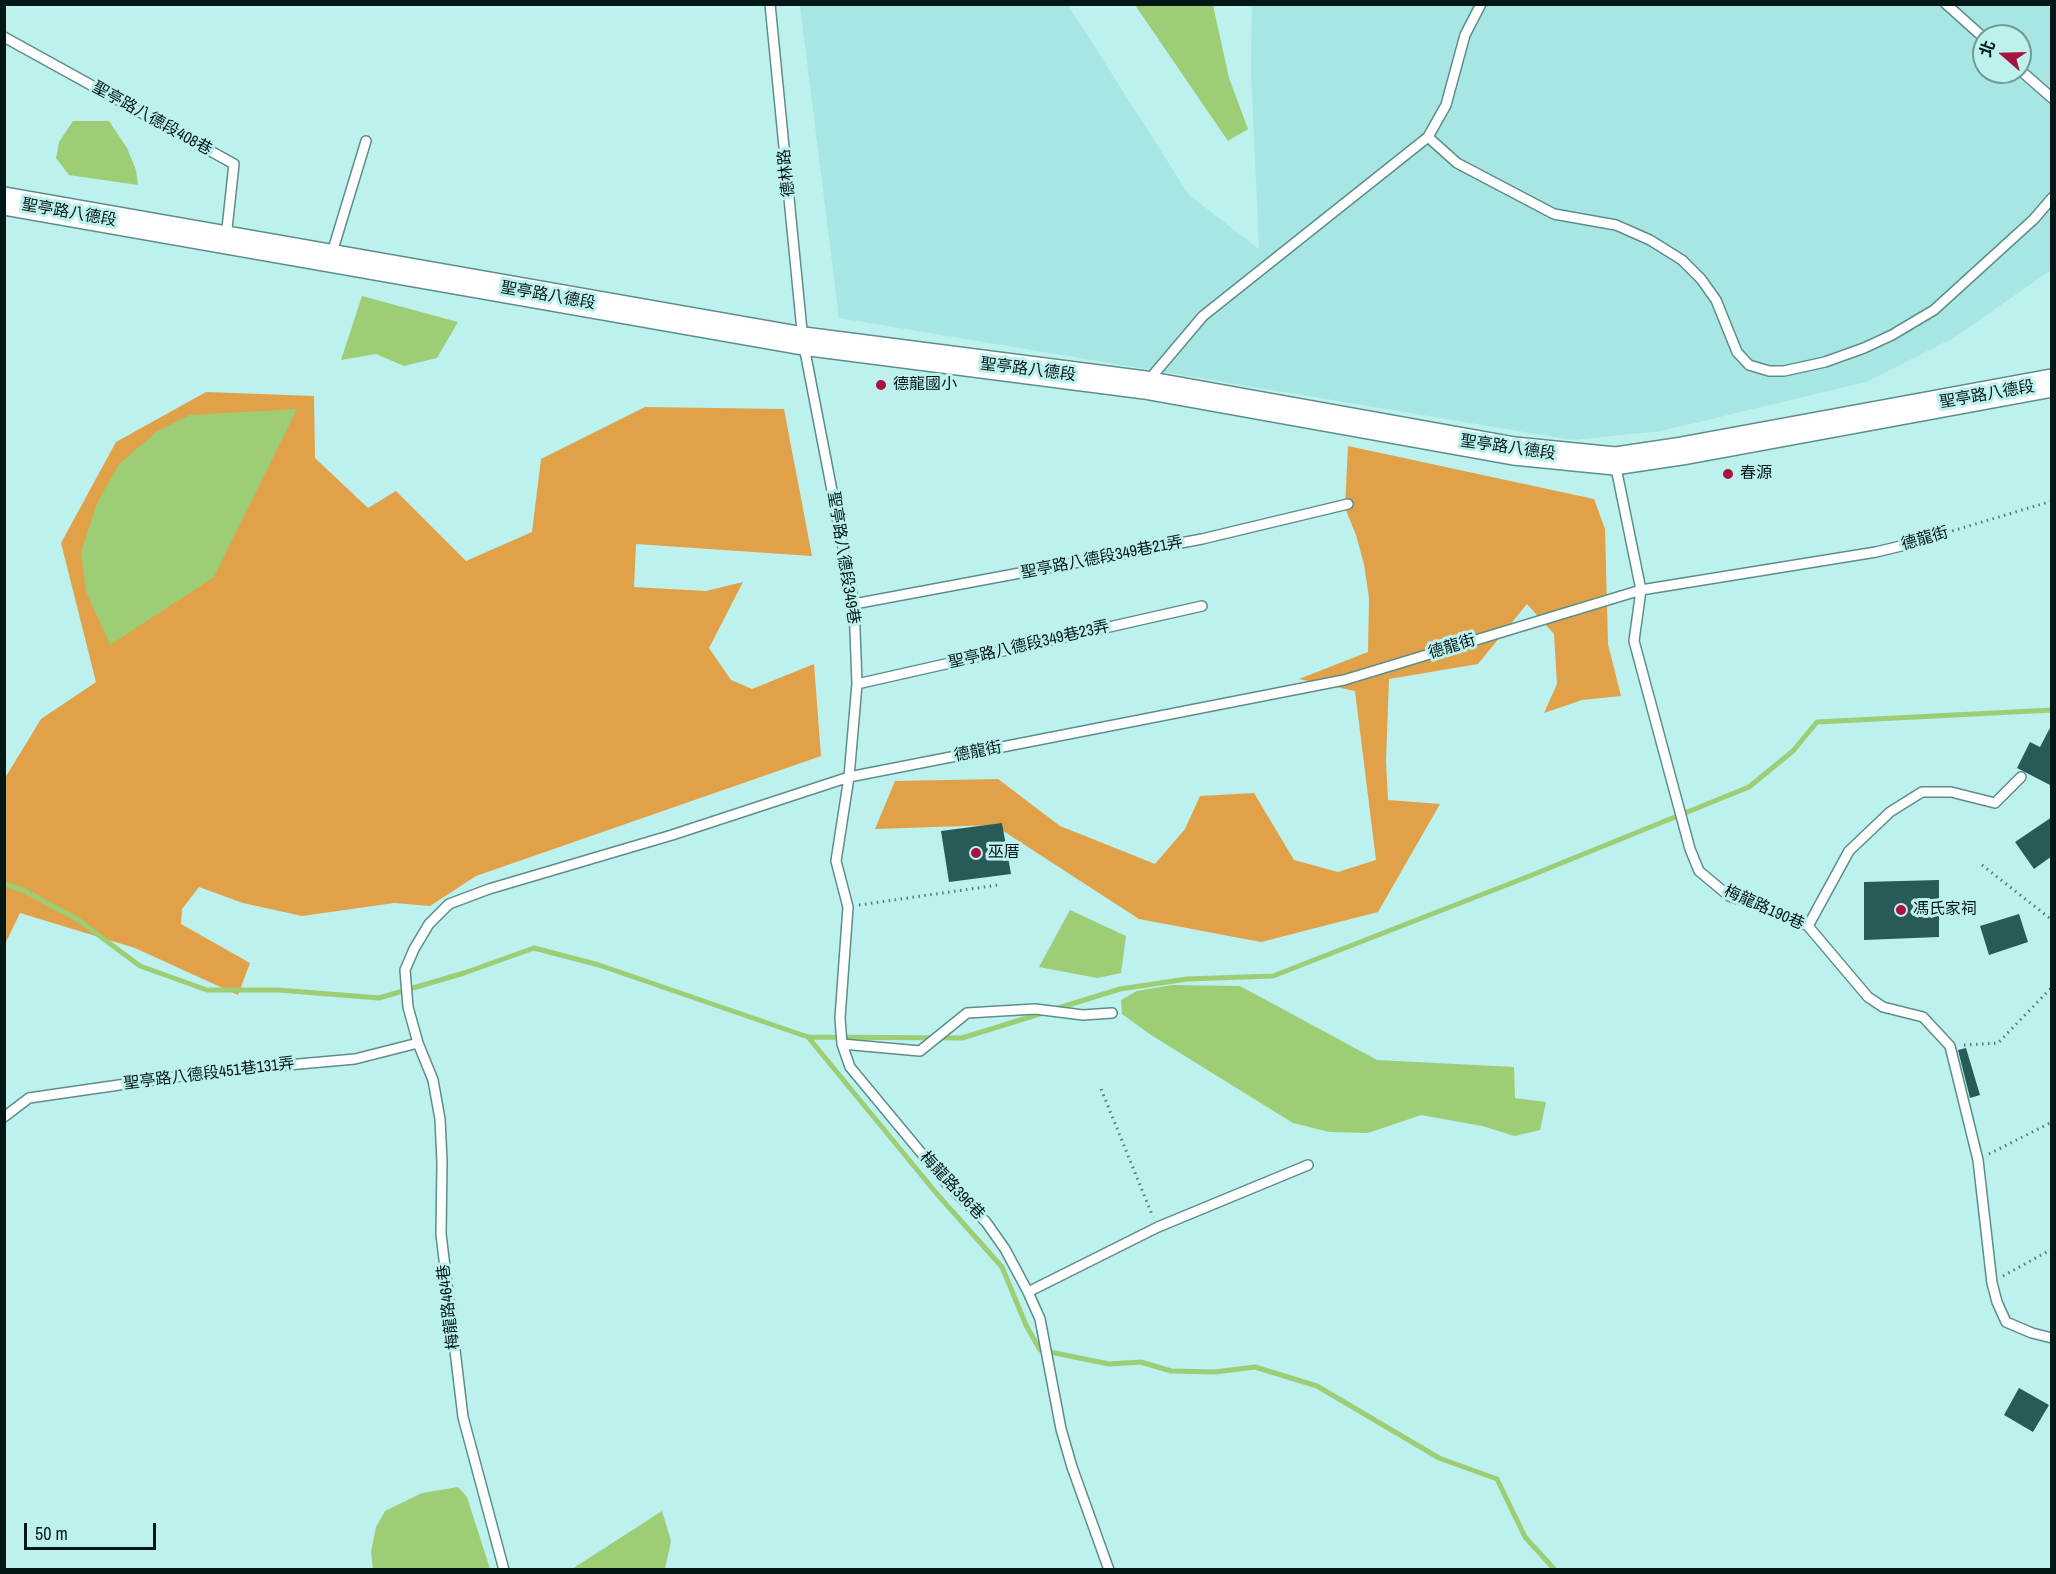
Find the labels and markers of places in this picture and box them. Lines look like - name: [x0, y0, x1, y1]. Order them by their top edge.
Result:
- place label: 德龍國小: [893, 375, 957, 395]
- marker: 德龍國小: [874, 378, 888, 392]
- place label: 春源: [1740, 464, 1772, 484]
- marker: 春源: [1721, 467, 1735, 481]
- place label: 巫厝: [988, 843, 1020, 863]
- marker: 巫厝: [969, 846, 983, 860]
- place label: 馮氏家祠: [1913, 900, 1977, 920]
- marker: 馮氏家祠: [1894, 903, 1908, 917]

